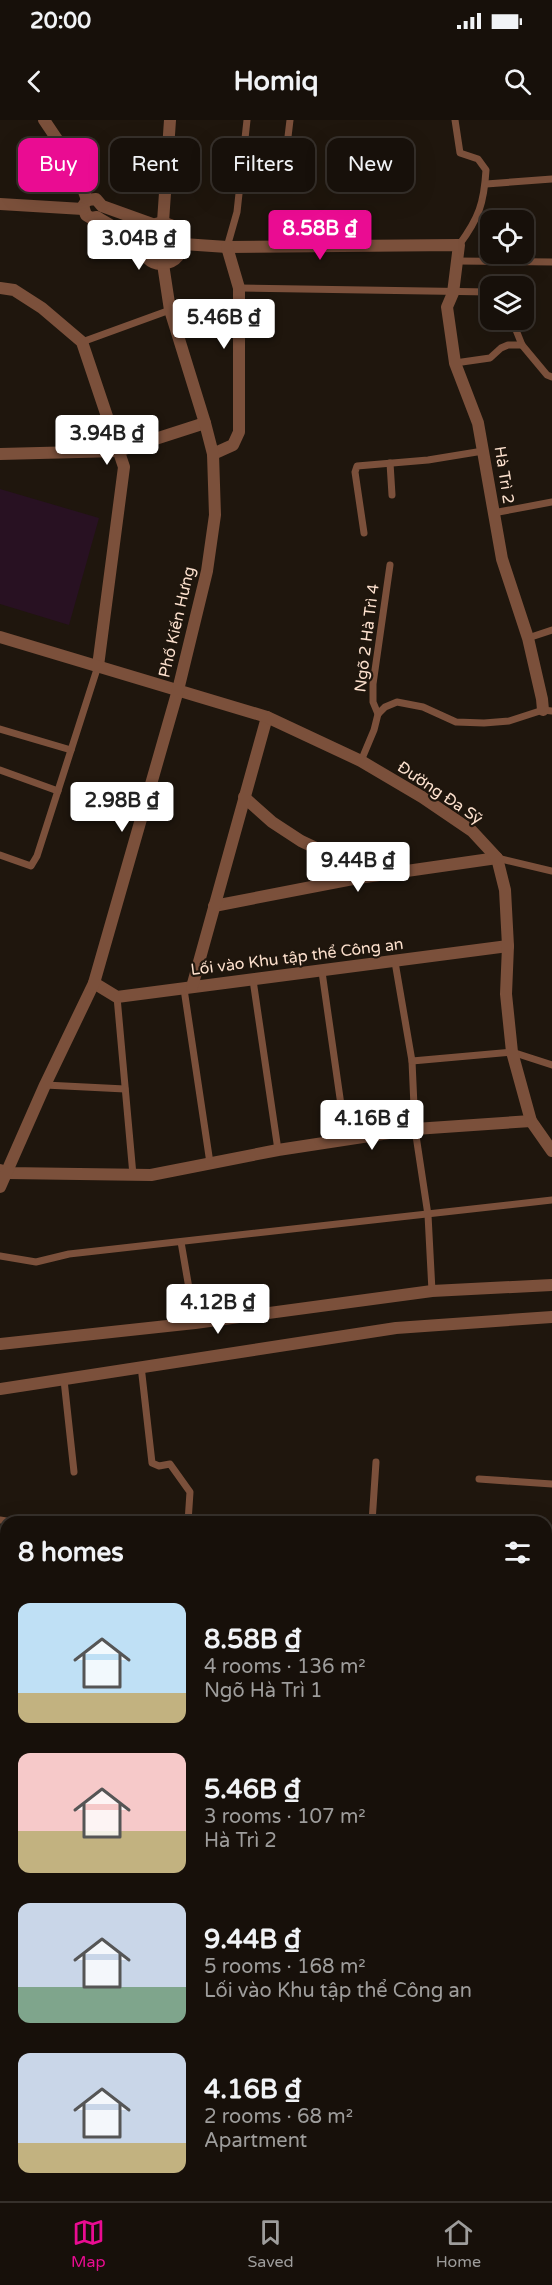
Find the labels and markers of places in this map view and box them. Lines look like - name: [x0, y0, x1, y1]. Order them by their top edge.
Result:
- pin: 8.58B ₫: [265, 210, 375, 261]
- pin: 3.04B ₫: [84, 220, 194, 271]
- pin: 5.46B ₫: [169, 299, 279, 350]
- pin: 3.94B ₫: [52, 415, 162, 466]
- pin: 2.98B ₫: [67, 782, 177, 833]
- pin: 9.44B ₫: [303, 842, 413, 893]
- pin: 4.16B ₫: [317, 1100, 427, 1151]
- pin: 4.12B ₫: [163, 1284, 273, 1335]

